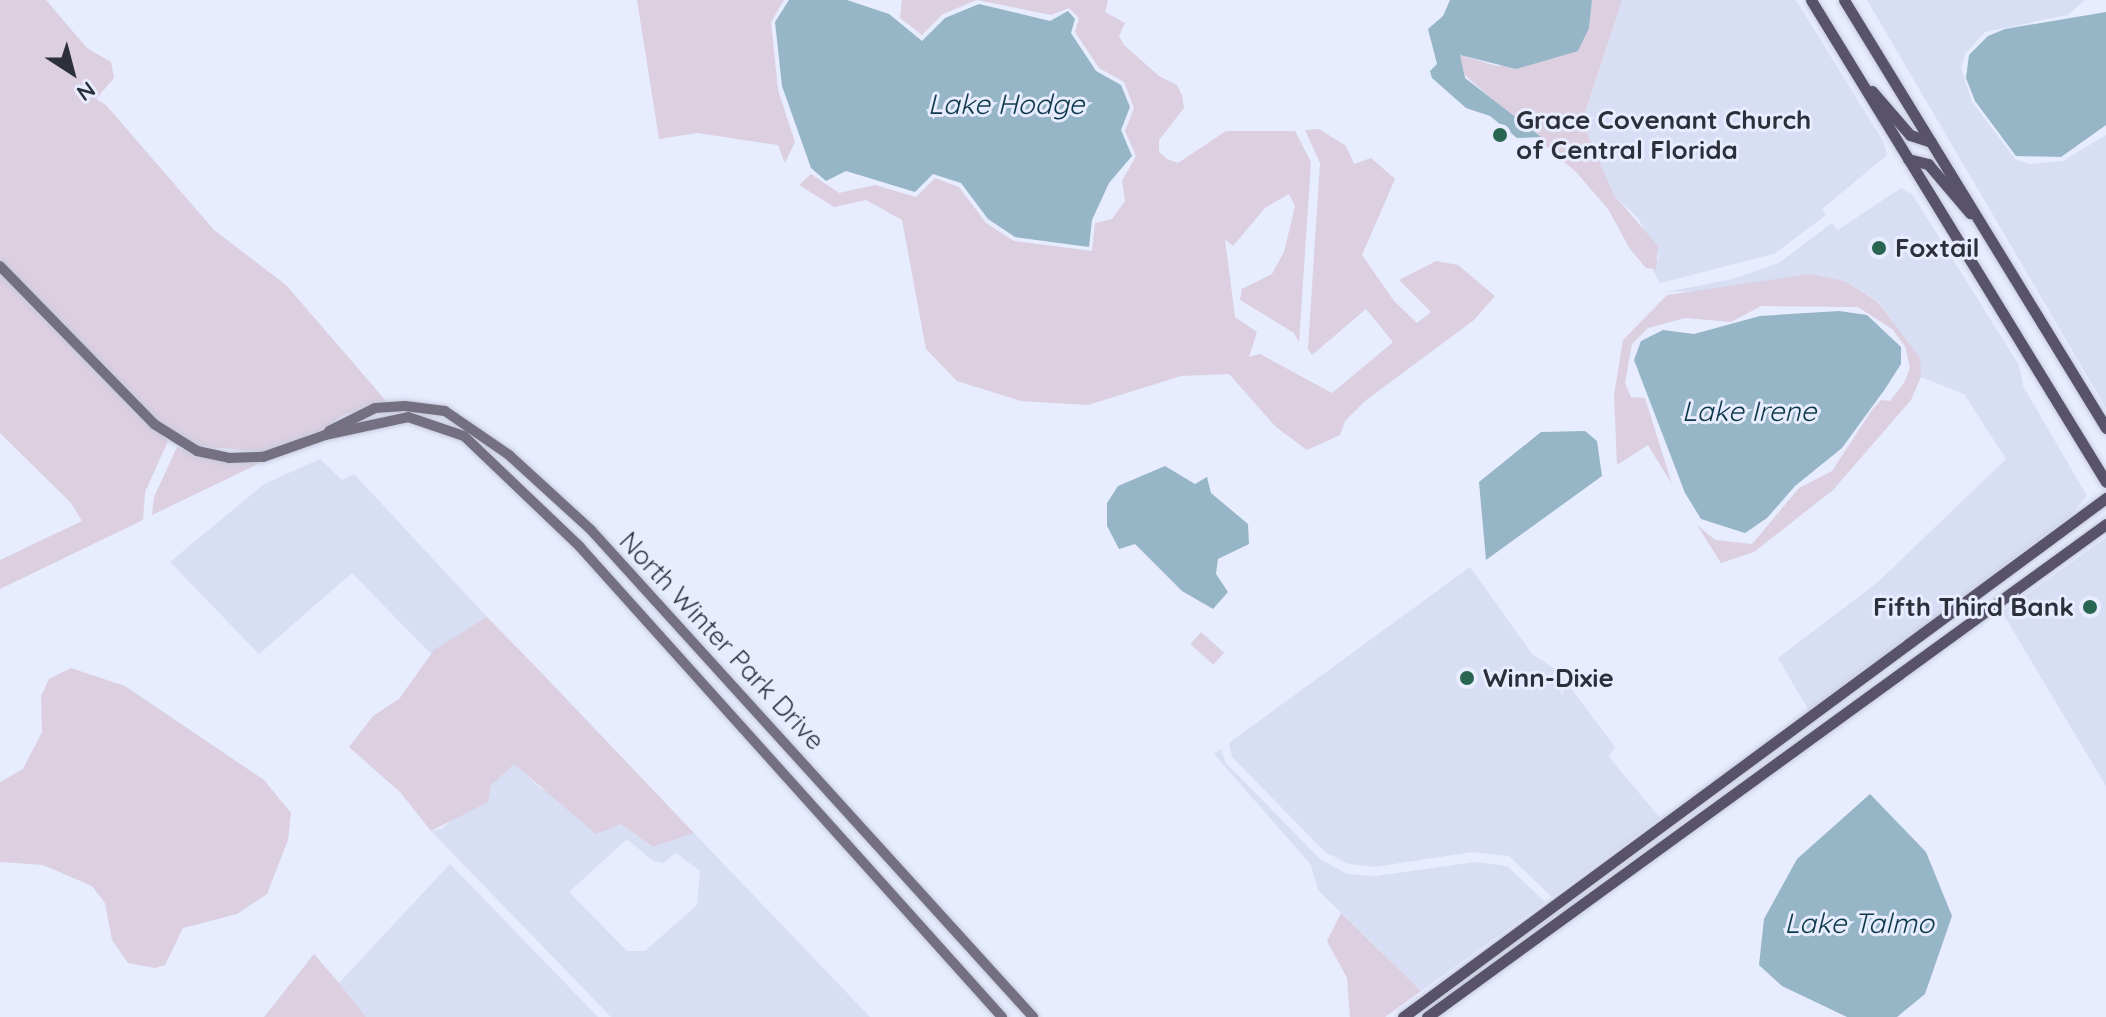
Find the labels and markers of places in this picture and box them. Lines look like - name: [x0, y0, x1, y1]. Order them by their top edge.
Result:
- place label: Grace Covenant Church of Central Florida: [1516, 104, 1811, 166]
- marker: Grace Covenant Church of Central Florida: [1491, 126, 1509, 144]
- place label: Foxtail: [1895, 232, 1980, 264]
- marker: Foxtail: [1870, 239, 1888, 257]
- place label: Fifth Third Bank: [1873, 591, 2074, 623]
- marker: Fifth Third Bank: [2081, 598, 2099, 616]
- place label: Winn-Dixie: [1483, 662, 1614, 694]
- marker: Winn-Dixie: [1458, 669, 1476, 687]

